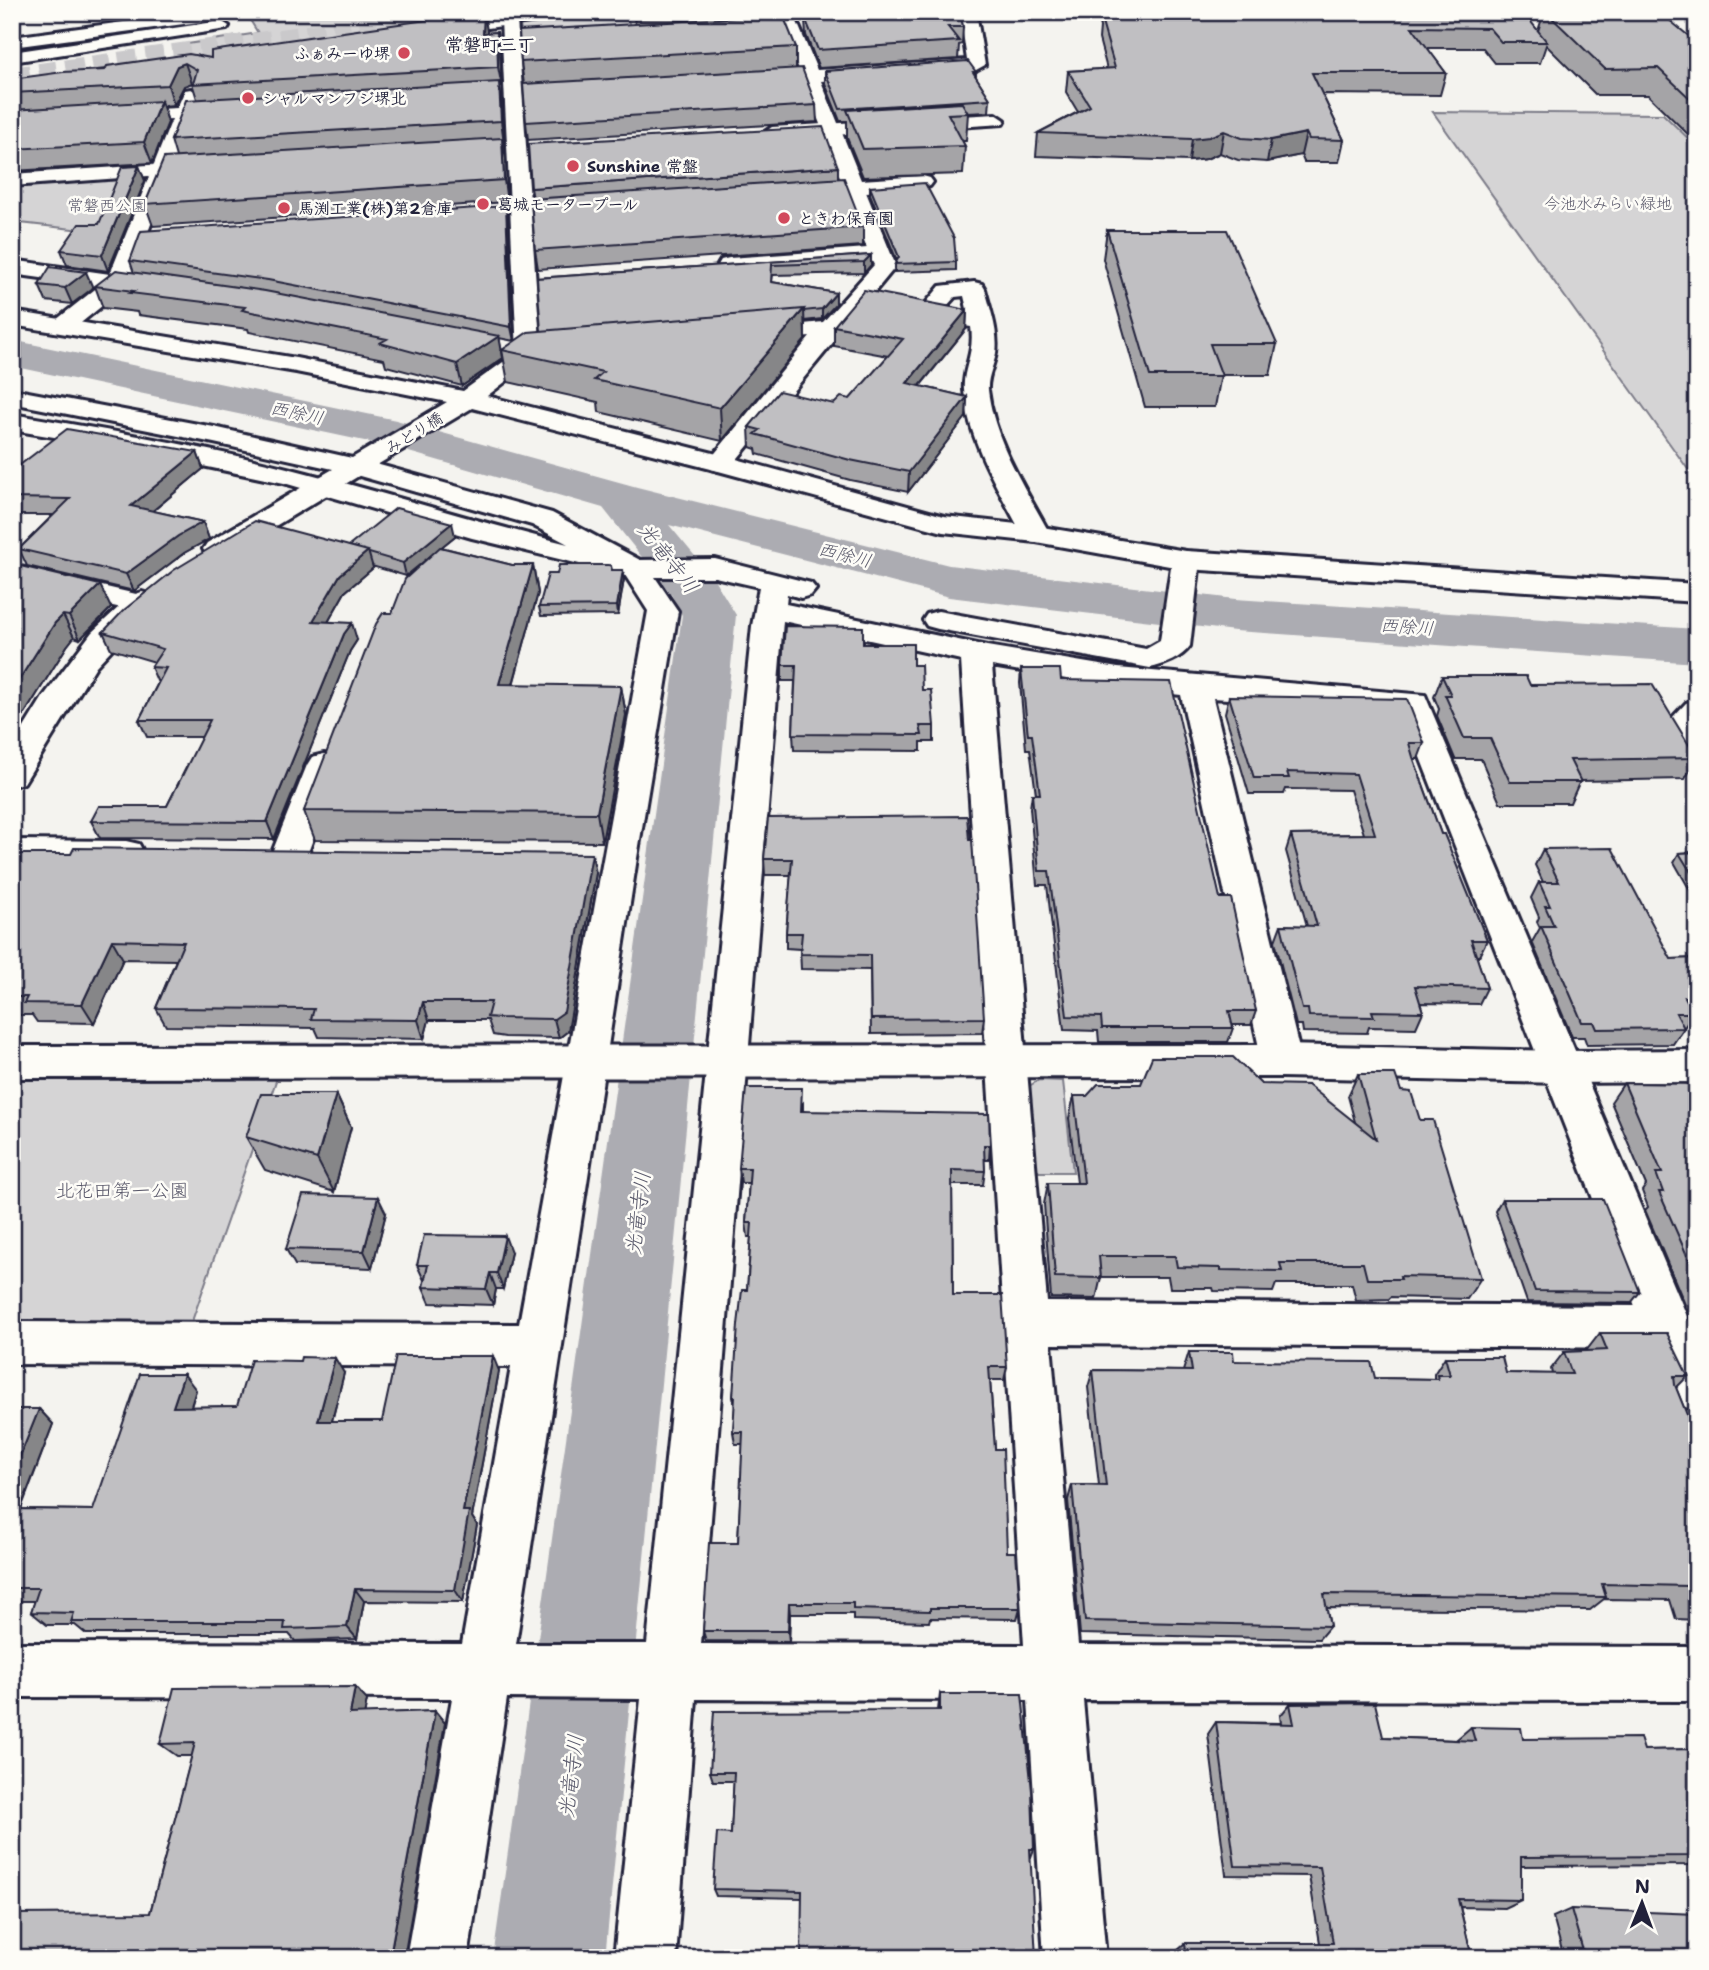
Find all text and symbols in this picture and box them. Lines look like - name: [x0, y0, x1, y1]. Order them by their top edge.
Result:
- district label: 常磐町三丁: [445, 33, 535, 57]
- place label: ふぁみーゆ堺: [294, 43, 390, 64]
- marker: ふぁみーゆ堺: [396, 45, 412, 61]
- place label: シャルマンフジ堺北: [262, 88, 406, 109]
- marker: シャルマンフジ堺北: [240, 90, 256, 106]
- place label: Sunshine 常盤: [587, 156, 698, 177]
- marker: Sunshine 常盤: [565, 158, 581, 174]
- park label: 今池水みらい緑地: [1544, 193, 1672, 214]
- place label: 葛城モータープール: [497, 194, 639, 215]
- park label: 常磐西公園: [67, 195, 147, 216]
- marker: 葛城モータープール: [475, 196, 491, 212]
- place label: 馬渕工業(株)第2倉庫: [298, 198, 453, 219]
- marker: 馬渕工業(株)第2倉庫: [276, 200, 292, 216]
- place label: ときわ保育園: [798, 208, 894, 229]
- marker: ときわ保育園: [776, 210, 792, 226]
- water label: 西除川: [268, 396, 326, 430]
- street label: みどり橋: [381, 407, 447, 459]
- water label: 光竜寺川: [631, 516, 705, 600]
- water label: 西除川: [816, 537, 874, 573]
- water label: 西除川: [1379, 613, 1435, 641]
- water label: 光竜寺川: [619, 1170, 657, 1256]
- park label: 北花田第一公園: [55, 1178, 189, 1203]
- water label: 光竜寺川: [552, 1733, 590, 1819]
- north arrow: [1608, 1868, 1678, 1938]
- text: N: [1635, 1874, 1650, 1899]

